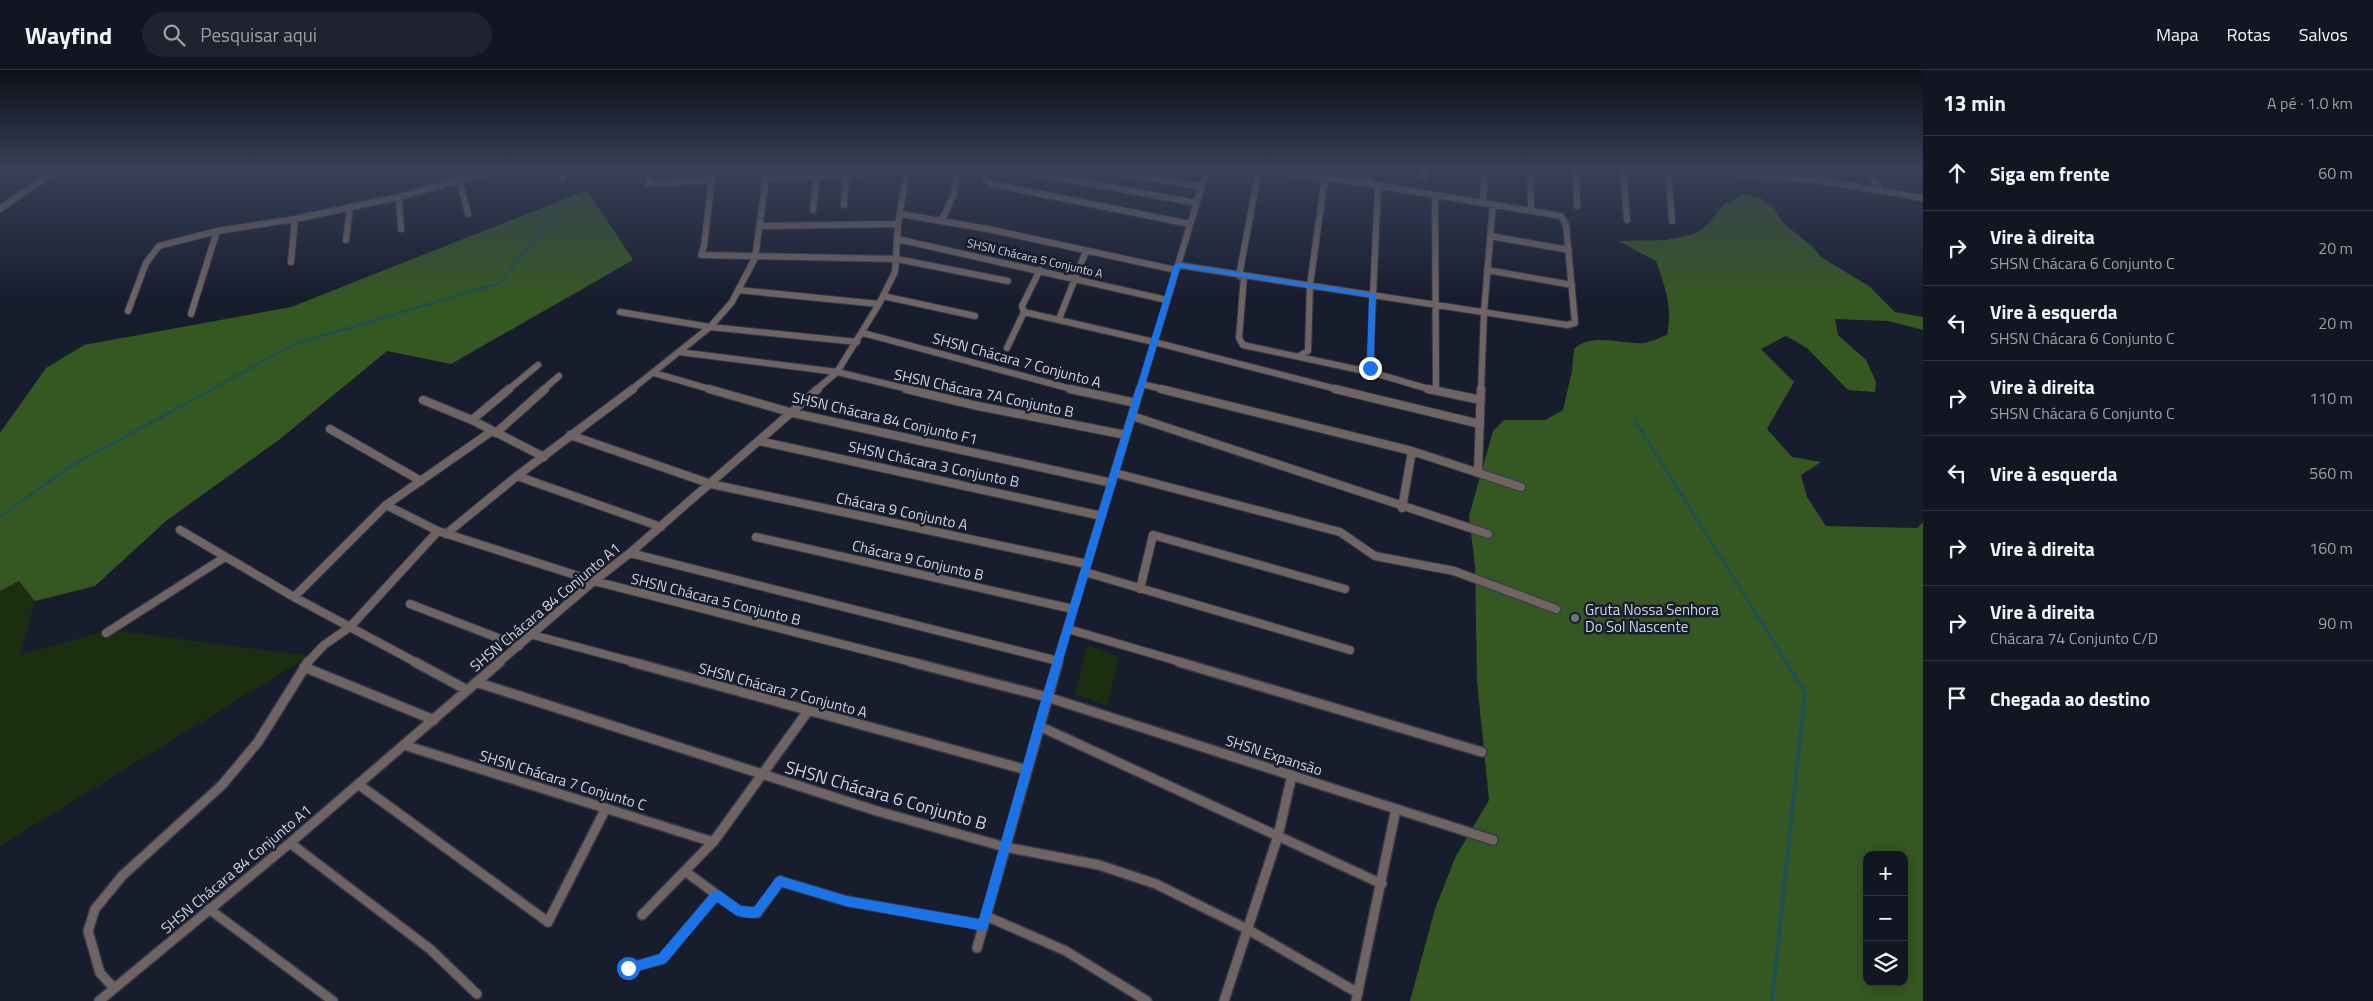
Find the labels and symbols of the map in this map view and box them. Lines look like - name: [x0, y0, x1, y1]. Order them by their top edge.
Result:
- street label: SHSN Chácara 5 Conjunto A: [965, 233, 1105, 283]
- street label: SHSN Chácara 7 Conjunto A: [930, 326, 1104, 394]
- route end: [1359, 357, 1382, 380]
- street label: SHSN Chácara 7A Conjunto B: [892, 363, 1076, 423]
- street label: SHSN Chácara 84 Conjunto F1: [790, 385, 980, 451]
- street label: SHSN Chácara 3 Conjunto B: [846, 435, 1022, 493]
- street label: Chácara 9 Conjunto A: [834, 486, 970, 536]
- street label: Chácara 9 Conjunto B: [850, 534, 986, 586]
- street label: SHSN Chácara 84 Conjunto A1: [465, 537, 625, 677]
- street label: SHSN Chácara 5 Conjunto B: [629, 567, 803, 631]
- place label: Gruta Nossa Senhora Do Sol Nascente: [1585, 598, 1719, 638]
- marker: Gruta Nossa Senhora Do Sol Nascente: [1569, 612, 1581, 624]
- street label: SHSN Chácara 7 Conjunto A: [696, 656, 870, 724]
- street label: SHSN Expansão: [1223, 728, 1326, 782]
- street label: SHSN Chácara 7 Conjunto C: [477, 744, 649, 816]
- street label: SHSN Chácara 6 Conjunto B: [782, 753, 990, 837]
- street label: SHSN Chácara 84 Conjunto A1: [156, 799, 316, 939]
- route start: [617, 957, 640, 980]

